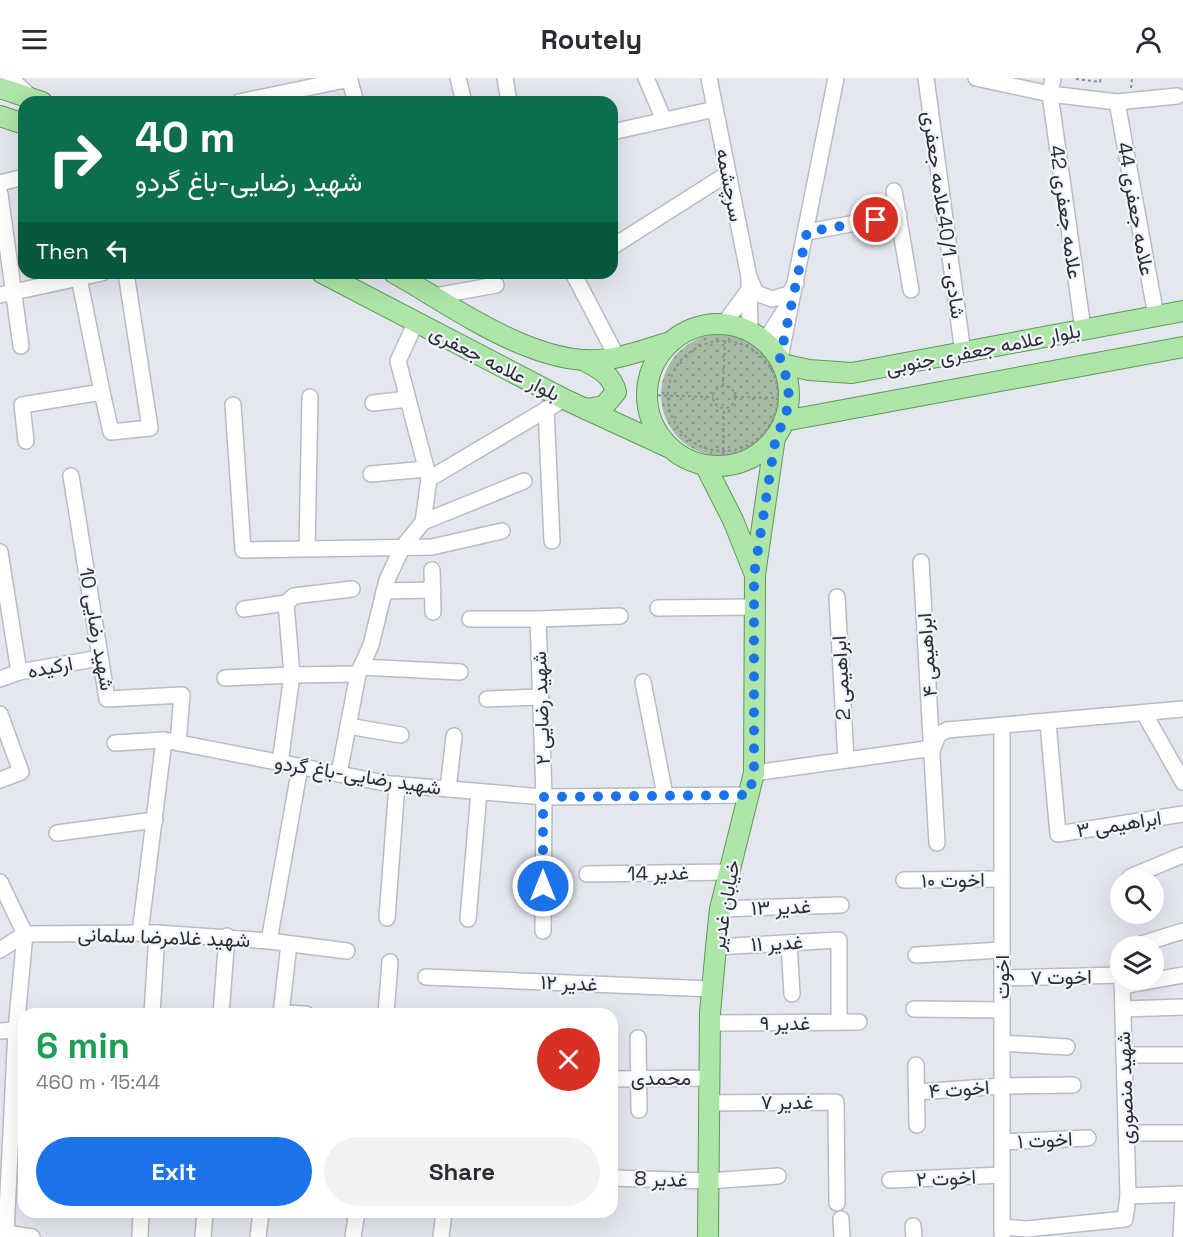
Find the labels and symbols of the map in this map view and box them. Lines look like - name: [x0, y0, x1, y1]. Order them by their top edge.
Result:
- street label: شادی - 40/1علامه جعفری: [917, 110, 971, 320]
- street label: علامه جعفری 44: [1111, 140, 1161, 278]
- street label: علامه جعفری 42: [1044, 143, 1088, 281]
- street label: سرچشمه: [709, 146, 750, 224]
- pin: [850, 194, 901, 245]
- street label: بلوار علامه جعفری جنوبی: [883, 317, 1083, 381]
- street label: بلوار علامه جعفری: [425, 319, 565, 407]
- street label: شهید رضایی 10: [73, 566, 121, 692]
- street label: ابراهیمی ۴: [911, 612, 943, 698]
- street label: ابراهیمی 2: [826, 635, 856, 721]
- street label: ارکیده: [25, 650, 75, 684]
- street label: شهید رضایی ۲: [526, 651, 556, 765]
- street label: شهید رضایی-باغ گردو: [273, 749, 443, 802]
- street label: ابراهیمی ۳: [1075, 804, 1163, 844]
- position arrow: [511, 854, 575, 918]
- street label: خیابان غدیر: [704, 858, 746, 953]
- street label: غدیر 14: [627, 859, 689, 887]
- street label: اخوت ۱۰: [921, 866, 985, 894]
- street label: غدیر ۱۳: [751, 893, 811, 921]
- street label: شهید غلامرضا سلمانی: [77, 921, 251, 953]
- street label: غدیر ۱۱: [750, 929, 804, 957]
- street label: اخوت: [989, 955, 1015, 999]
- street label: اخوت ۷: [1030, 963, 1092, 991]
- street label: غدیر ۱۲: [540, 969, 598, 997]
- street label: غدیر ۹: [760, 1010, 810, 1036]
- street label: شهید منصوری: [1110, 1031, 1140, 1145]
- street label: محمدی: [631, 1065, 691, 1091]
- street label: اخوت ۴: [928, 1074, 990, 1104]
- street label: غدیر ۷: [761, 1089, 813, 1115]
- street label: اخوت ۱: [1017, 1126, 1073, 1154]
- street label: اخوت ۲: [915, 1163, 977, 1193]
- street label: غدیر 8: [634, 1165, 688, 1193]

